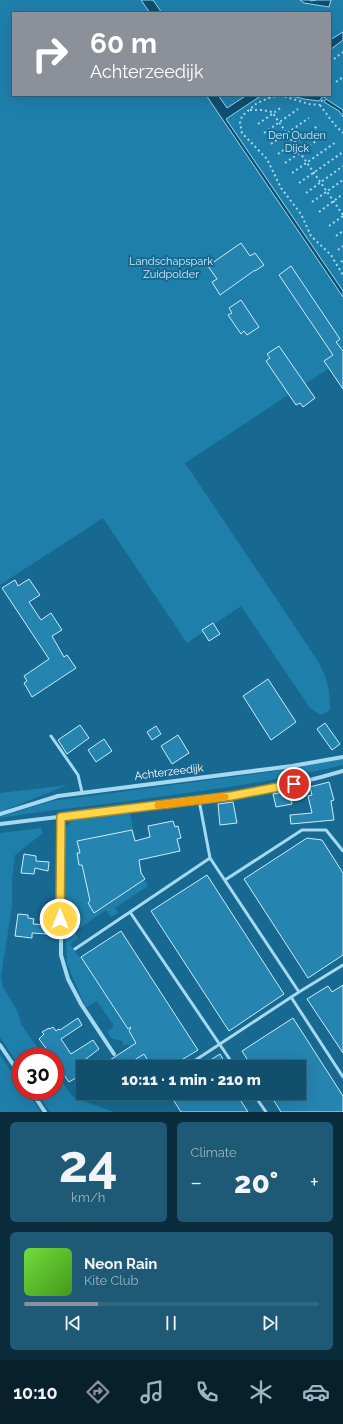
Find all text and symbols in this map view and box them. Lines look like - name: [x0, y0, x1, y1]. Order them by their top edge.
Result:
- text: 60 m: [90, 27, 157, 60]
- icon: right: [24, 28, 76, 80]
- text: Achterzeedijk: [90, 61, 203, 82]
- park label: Den Ouden Dijck: [268, 129, 326, 155]
- park label: Landschapspark Zuidpolder: [129, 255, 213, 281]
- street label: Achterzeedijk: [134, 761, 204, 783]
- pin: [277, 767, 311, 801]
- icon: arrive: [283, 773, 305, 795]
- position arrow: [39, 898, 81, 940]
- speed limit sign: 30: [12, 1048, 64, 1100]
- text: 10:11 · 1 min · 210 m: [121, 1071, 261, 1089]
- text: 24: [59, 1133, 118, 1194]
- text: Climate: [191, 1145, 237, 1160]
- text: 20°: [234, 1165, 278, 1200]
- text: −: [191, 1169, 202, 1195]
- text: +: [310, 1169, 319, 1195]
- text: km/h: [71, 1190, 105, 1205]
- text: Neon Rain: [84, 1255, 157, 1273]
- text: Kite Club: [84, 1273, 139, 1288]
- icon: previous: [62, 1312, 84, 1334]
- icon: pause: [160, 1312, 182, 1334]
- icon: next: [259, 1312, 281, 1334]
- icon: directions: [84, 1378, 112, 1406]
- icon: music: [138, 1378, 166, 1406]
- icon: phone: [193, 1378, 221, 1406]
- icon: climate: [247, 1378, 275, 1406]
- icon: car: [302, 1378, 330, 1406]
- text: 10:10: [13, 1382, 58, 1403]

